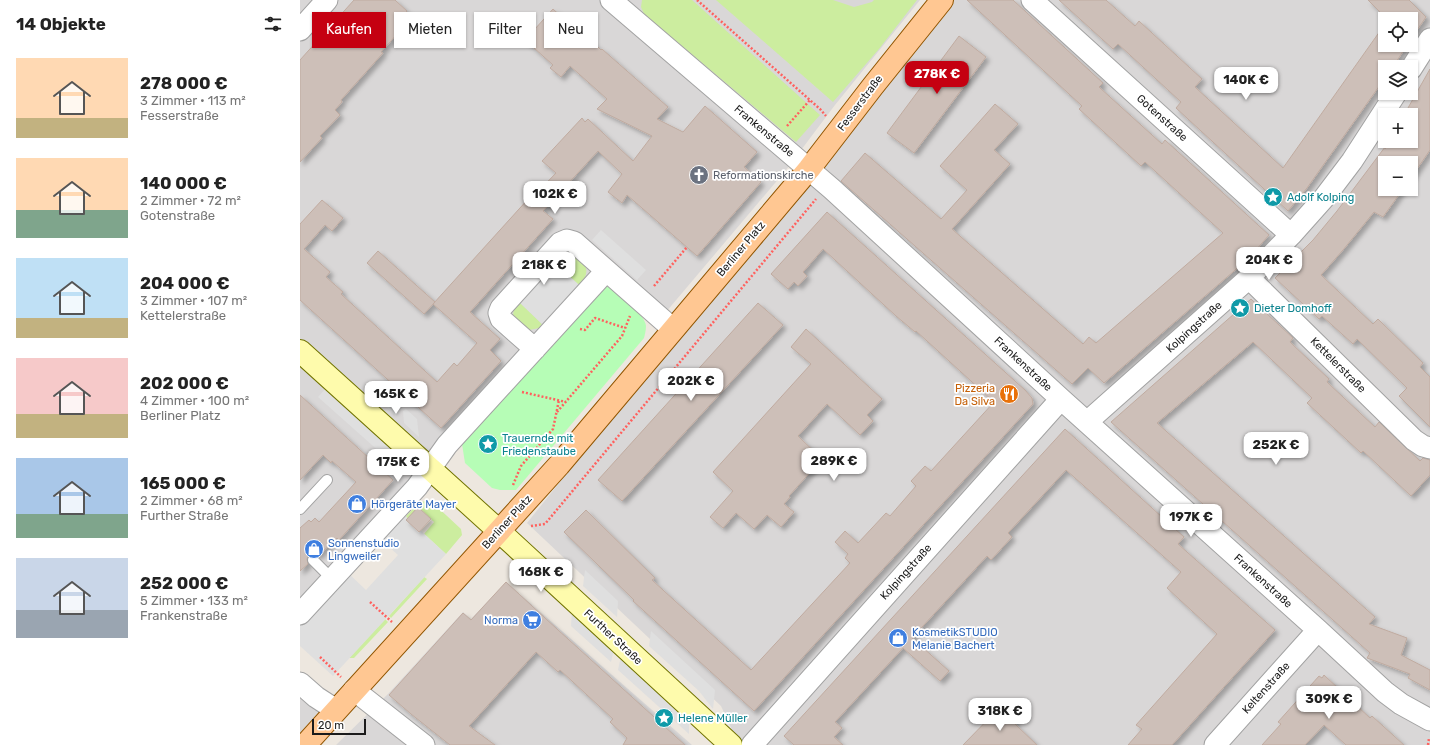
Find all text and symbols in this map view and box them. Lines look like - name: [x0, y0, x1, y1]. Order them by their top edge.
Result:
- chip: Kaufen: [312, 12, 386, 48]
- chip: Mieten: [394, 12, 466, 48]
- chip: Filter: [474, 12, 536, 48]
- chip: Neu: [544, 12, 598, 48]
- map controls: [1378, 12, 1418, 196]
- button: locate: [1378, 12, 1418, 52]
- icon: filters: [262, 13, 284, 35]
- text: 14 Objekte: [16, 14, 106, 34]
- button: layers: [1378, 60, 1418, 100]
- pin: 278K €: [904, 61, 970, 95]
- text: 278K €: [914, 66, 960, 81]
- pin: 140K €: [1213, 67, 1279, 101]
- street label: Fesserstraße: [835, 72, 885, 134]
- text: 140K €: [1223, 72, 1269, 87]
- text: 278 000 €: [140, 73, 228, 93]
- icon: home: [48, 74, 96, 122]
- street label: Gotenstraße: [1134, 92, 1190, 144]
- text: 3 Zimmer · 113 m²: [140, 93, 246, 108]
- street label: Frankenstraße: [731, 102, 797, 160]
- text: Fesserstraße: [140, 108, 219, 123]
- button: +: [1378, 108, 1418, 148]
- button: −: [1378, 156, 1418, 196]
- church icon: Reformationskirche: [688, 164, 710, 186]
- place label: Reformationskirche: [713, 169, 814, 182]
- text: 140 000 €: [140, 173, 227, 193]
- icon: home: [48, 174, 96, 222]
- pin: 102K €: [522, 181, 588, 215]
- text: 102K €: [532, 186, 578, 201]
- place icon: Adolf Kolping: [1262, 186, 1284, 208]
- place label: Adolf Kolping: [1287, 191, 1354, 204]
- text: 2 Zimmer · 72 m²: [140, 193, 241, 208]
- text: Gotenstraße: [140, 208, 215, 223]
- street label: Berliner Platz: [714, 218, 768, 279]
- pin: 204K €: [1236, 247, 1302, 281]
- pin: 218K €: [511, 252, 577, 286]
- text: 204K €: [1245, 252, 1293, 267]
- text: 218K €: [521, 257, 567, 272]
- text: 204 000 €: [140, 273, 230, 293]
- icon: home: [48, 274, 96, 322]
- text: 3 Zimmer · 107 m²: [140, 293, 247, 308]
- place icon: Dieter Domhoff: [1229, 297, 1251, 319]
- street label: Kolpingstraße: [1163, 299, 1225, 355]
- place label: Dieter Domhoff: [1254, 302, 1332, 315]
- text: Kettelerstraße: [140, 308, 226, 323]
- street label: Frankenstraße: [991, 334, 1055, 394]
- street label: Kettelerstraße: [1308, 335, 1368, 395]
- pin: 202K €: [658, 368, 724, 402]
- text: 202 000 €: [140, 373, 229, 393]
- text: 202K €: [667, 373, 715, 388]
- icon: home: [48, 374, 96, 422]
- pin: 165K €: [363, 381, 429, 415]
- place label: Pizzeria Da Silva: [955, 382, 995, 408]
- restaurant icon: Pizzeria Da Silva: [998, 383, 1020, 405]
- text: 165K €: [374, 386, 418, 401]
- text: 4 Zimmer · 100 m²: [140, 393, 249, 408]
- text: Berliner Platz: [140, 408, 221, 423]
- place label: Trauernde mit Friedenstaube: [502, 432, 576, 458]
- pin: 252K €: [1243, 432, 1309, 466]
- place icon: Trauernde mit Friedenstaube: [477, 433, 499, 455]
- text: 252K €: [1253, 437, 1299, 452]
- pin: 289K €: [801, 448, 867, 482]
- pin: 175K €: [365, 449, 431, 483]
- text: 289K €: [810, 453, 858, 468]
- text: 175K €: [376, 454, 420, 469]
- text: 165 000 €: [140, 473, 226, 493]
- icon: home: [48, 474, 96, 522]
- street label: Berliner Platz: [479, 492, 535, 552]
- text: 2 Zimmer · 68 m²: [140, 493, 243, 508]
- shop icon: Hörgeräte Mayer: [346, 493, 368, 515]
- place label: Hörgeräte Mayer: [371, 498, 457, 511]
- pin: 197K €: [1158, 504, 1224, 538]
- text: Further Straße: [140, 508, 228, 523]
- text: 197K €: [1169, 509, 1213, 524]
- place label: Sonnenstudio Lingweiler: [328, 537, 399, 563]
- shop icon: Sonnenstudio Lingweiler: [303, 538, 325, 560]
- street label: Kolpingstraße: [878, 541, 934, 603]
- street label: Frankenstraße: [1231, 551, 1295, 611]
- pin: 168K €: [508, 559, 574, 593]
- text: 168K €: [518, 564, 564, 579]
- text: 252 000 €: [140, 573, 228, 593]
- icon: home: [48, 574, 96, 622]
- text: 5 Zimmer · 133 m²: [140, 593, 248, 608]
- street label: Further Straße: [581, 607, 645, 667]
- text: Frankenstraße: [140, 608, 228, 623]
- supermarket icon: Norma: [521, 609, 543, 631]
- place label: Norma: [484, 614, 518, 627]
- place label: KosmetikSTUDIO Melanie Bachert: [912, 626, 998, 652]
- shop icon: KosmetikSTUDIO Melanie Bachert: [887, 627, 909, 649]
- street label: Keltenstraße: [1239, 660, 1293, 716]
- pin: 309K €: [1296, 686, 1362, 720]
- text: 309K €: [1305, 691, 1353, 706]
- pin: 318K €: [967, 698, 1033, 732]
- text: 318K €: [977, 703, 1023, 718]
- place icon: Helene Müller: [653, 707, 675, 729]
- place label: Helene Müller: [678, 712, 748, 725]
- scale bar: [312, 717, 366, 736]
- text: 20 m: [318, 719, 344, 732]

